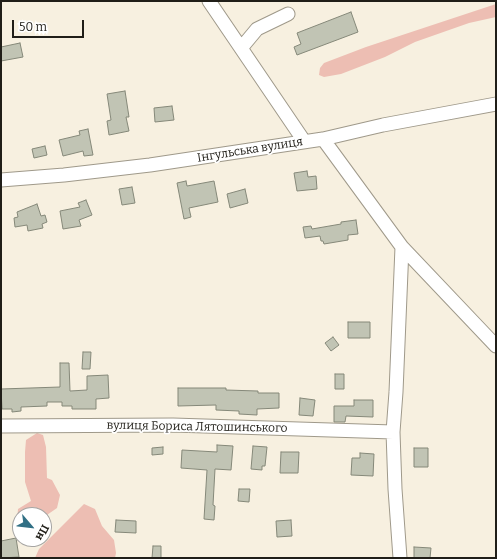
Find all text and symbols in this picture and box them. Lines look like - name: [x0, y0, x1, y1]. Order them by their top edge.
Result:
- scale bar: [14, 12, 86, 38]
- text: 50 m: [19, 20, 47, 34]
- street label: Інгульська вулиця: [196, 135, 304, 165]
- street label: вулиця Бориса Лятошинського: [106, 418, 288, 436]
- north arrow: [12, 507, 52, 547]
- text: Пн: [33, 522, 52, 542]

